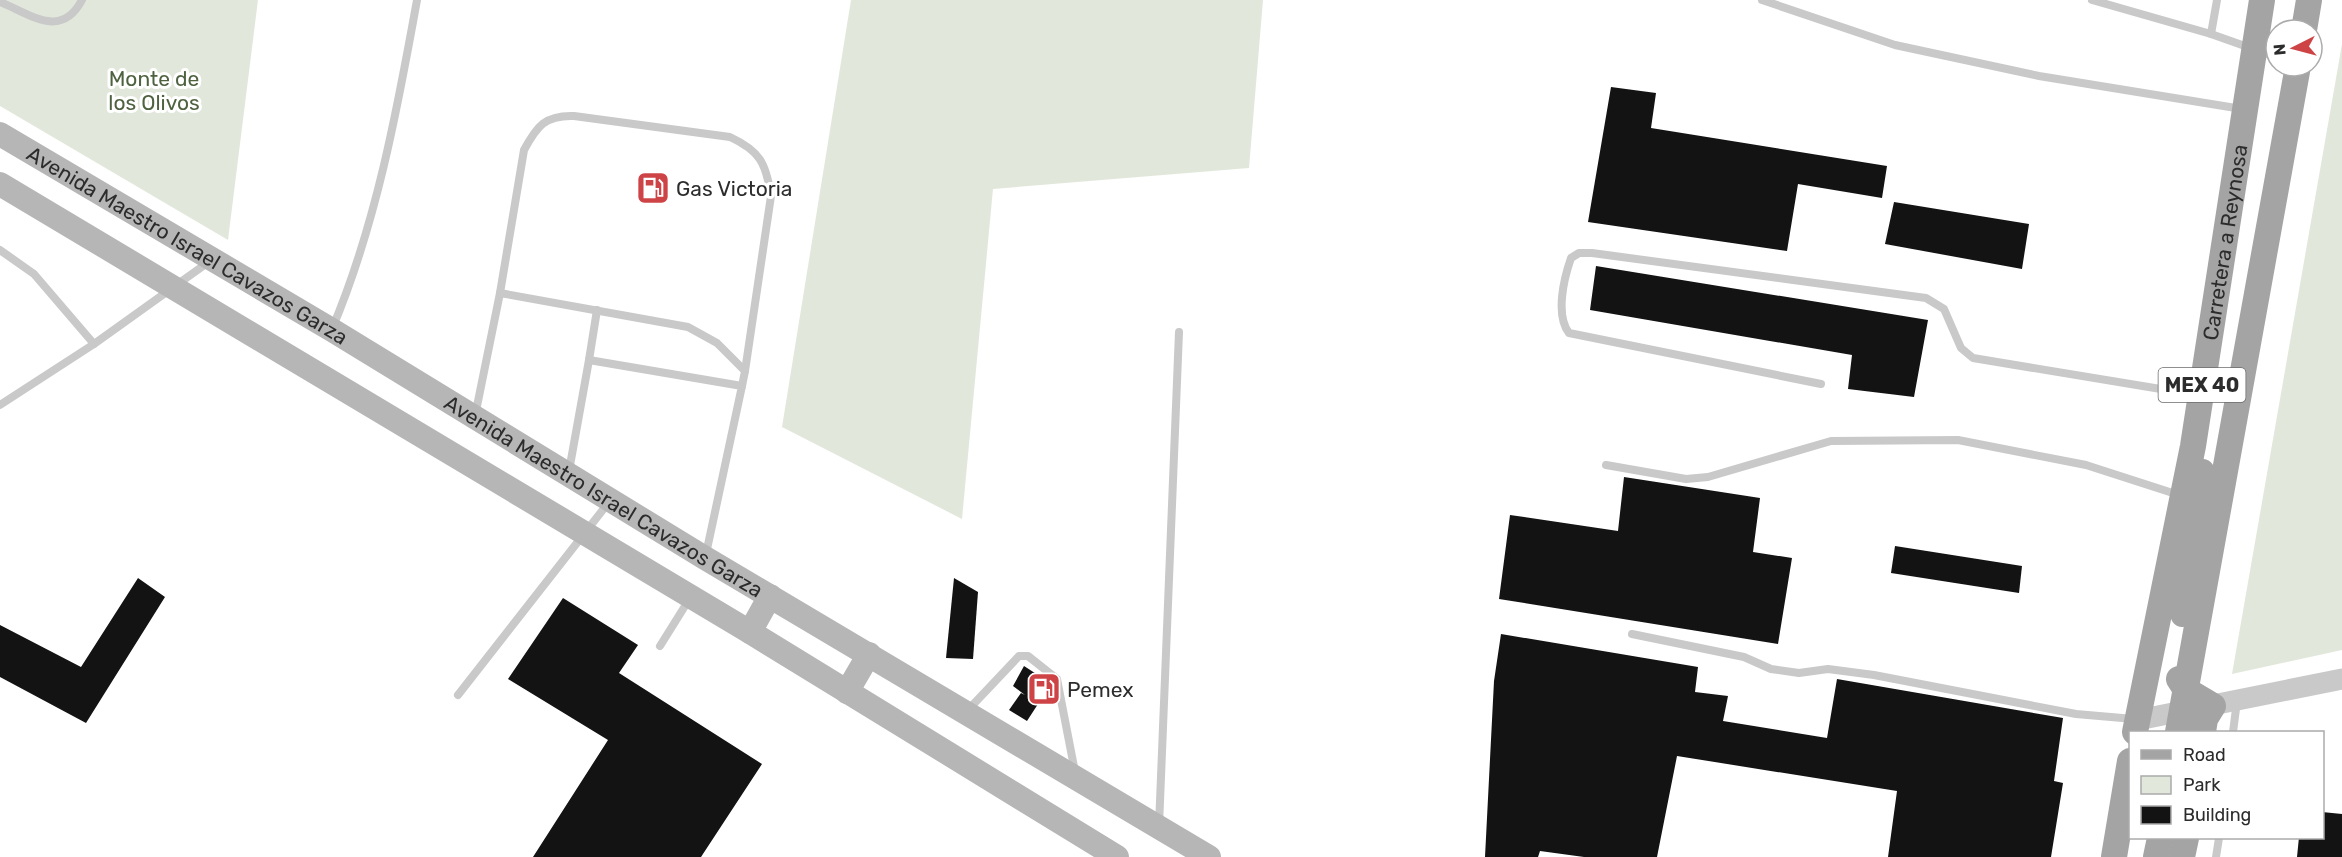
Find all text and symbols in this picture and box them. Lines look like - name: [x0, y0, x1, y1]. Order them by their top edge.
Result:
- north arrow: [2264, 18, 2324, 78]
- text: N: [2270, 43, 2290, 56]
- park label: Monte de los Olivos: [108, 66, 200, 115]
- street label: Avenida Maestro Israel Cavazos Garza: [23, 140, 353, 349]
- street label: Carretera a Reynosa: [2197, 142, 2252, 342]
- fuel station icon: Gas Victoria: [635, 170, 671, 206]
- place label: Gas Victoria: [676, 176, 792, 201]
- road number: MEX 40: [2158, 368, 2246, 402]
- street label: Avenida Maestro Israel Cavazos Garza: [440, 389, 768, 602]
- fuel station icon: Pemex: [1026, 671, 1062, 707]
- place label: Pemex: [1067, 677, 1134, 702]
- legend: [2129, 731, 2324, 839]
- text: Road: [2183, 744, 2226, 766]
- text: Park: [2183, 774, 2221, 796]
- text: Building: [2183, 804, 2251, 826]

